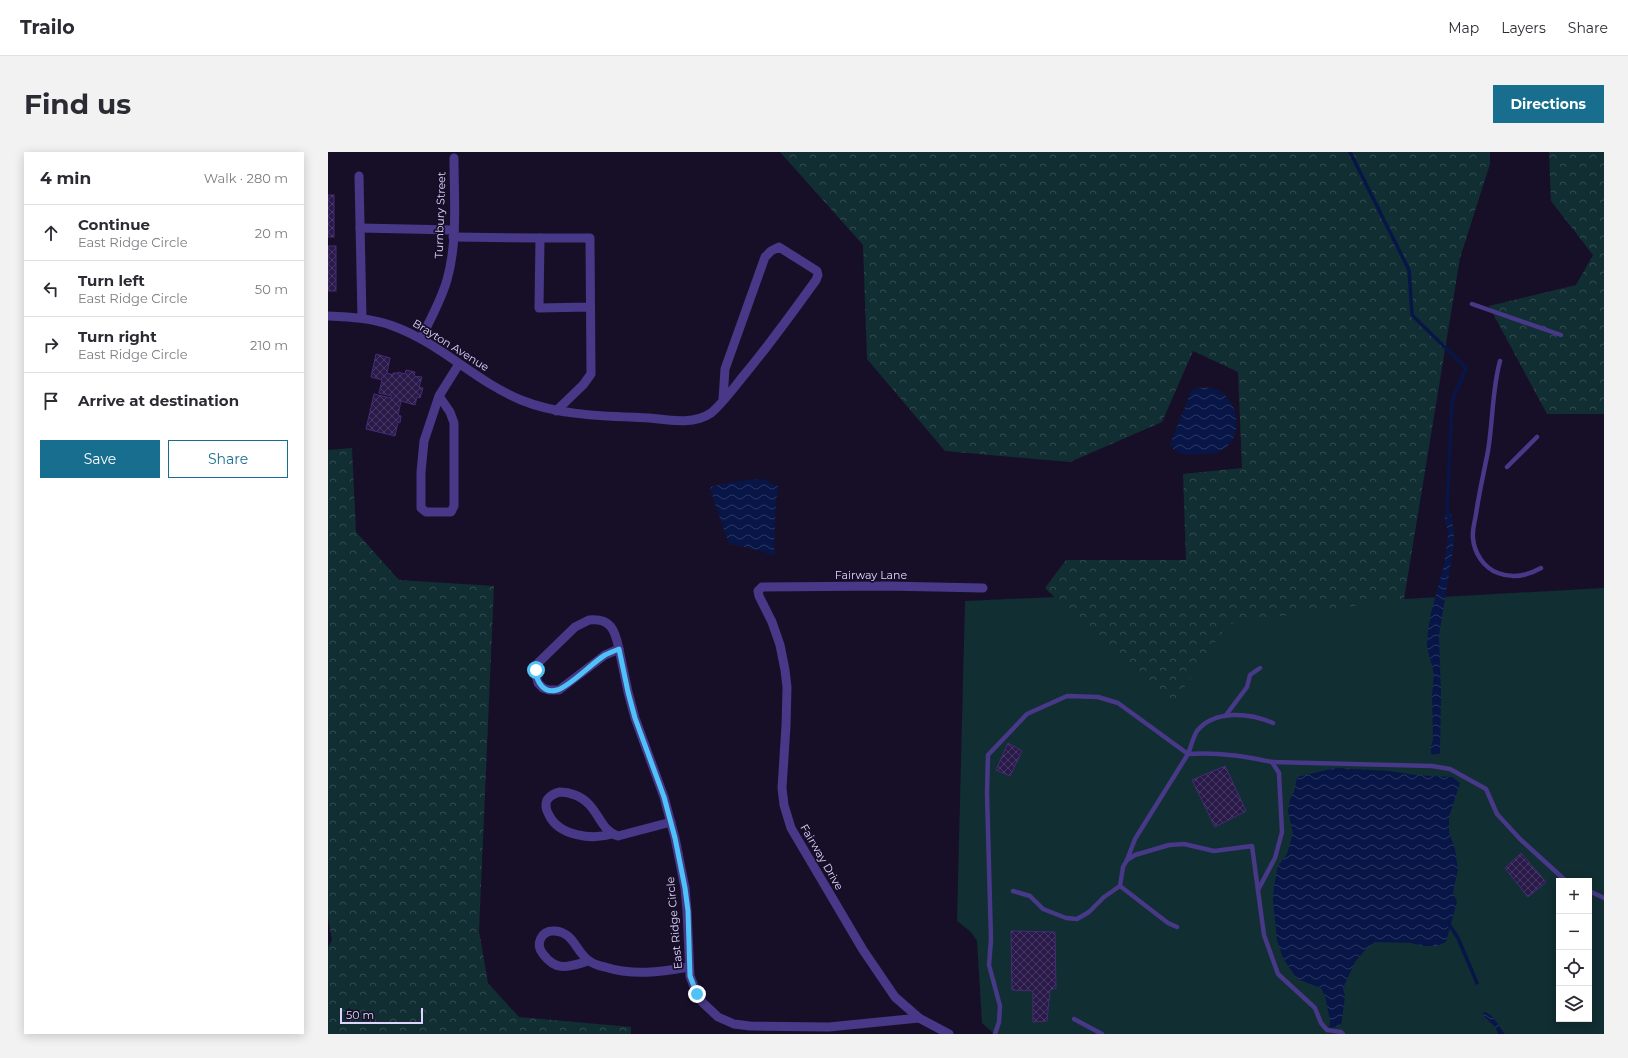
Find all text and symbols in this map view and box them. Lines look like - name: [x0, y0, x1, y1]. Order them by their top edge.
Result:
- text: Trailo: [20, 16, 75, 39]
- text: Map: [1448, 19, 1479, 37]
- text: Layers: [1501, 19, 1546, 37]
- text: Share: [1568, 19, 1608, 37]
- button: Directions: [1493, 85, 1604, 123]
- text: Find us: [24, 87, 131, 121]
- text: 4 min: [40, 168, 91, 188]
- text: Walk · 280 m: [204, 170, 288, 186]
- street label: Turnbury Street: [431, 171, 449, 259]
- text: Continue: [78, 215, 150, 234]
- icon: ahead: [40, 222, 62, 244]
- text: 20 m: [255, 225, 288, 241]
- text: East Ridge Circle: [78, 234, 188, 250]
- text: Turn left: [78, 271, 145, 290]
- icon: left: [40, 278, 62, 300]
- text: 50 m: [255, 281, 288, 297]
- text: East Ridge Circle: [78, 290, 188, 306]
- street label: Brayton Avenue: [410, 316, 492, 374]
- text: Turn right: [78, 327, 157, 346]
- icon: right: [40, 334, 62, 356]
- text: 210 m: [250, 337, 288, 353]
- text: East Ridge Circle: [78, 346, 188, 362]
- icon: arrive: [40, 390, 62, 412]
- text: Arrive at destination: [78, 391, 239, 410]
- button: Save: [40, 440, 160, 478]
- button: Share: [168, 440, 288, 478]
- street label: Fairway Lane: [835, 568, 908, 582]
- route start: [527, 661, 545, 679]
- street label: Fairway Drive: [797, 821, 847, 893]
- street label: East Ridge Circle: [663, 876, 685, 970]
- map controls: [1556, 878, 1592, 1022]
- button: +: [1556, 878, 1592, 914]
- button: −: [1556, 914, 1592, 950]
- button: locate: [1556, 950, 1592, 986]
- route end: [688, 985, 706, 1003]
- button: layers: [1556, 986, 1592, 1022]
- scale bar: [340, 1006, 423, 1025]
- text: 50 m: [346, 1008, 374, 1022]

